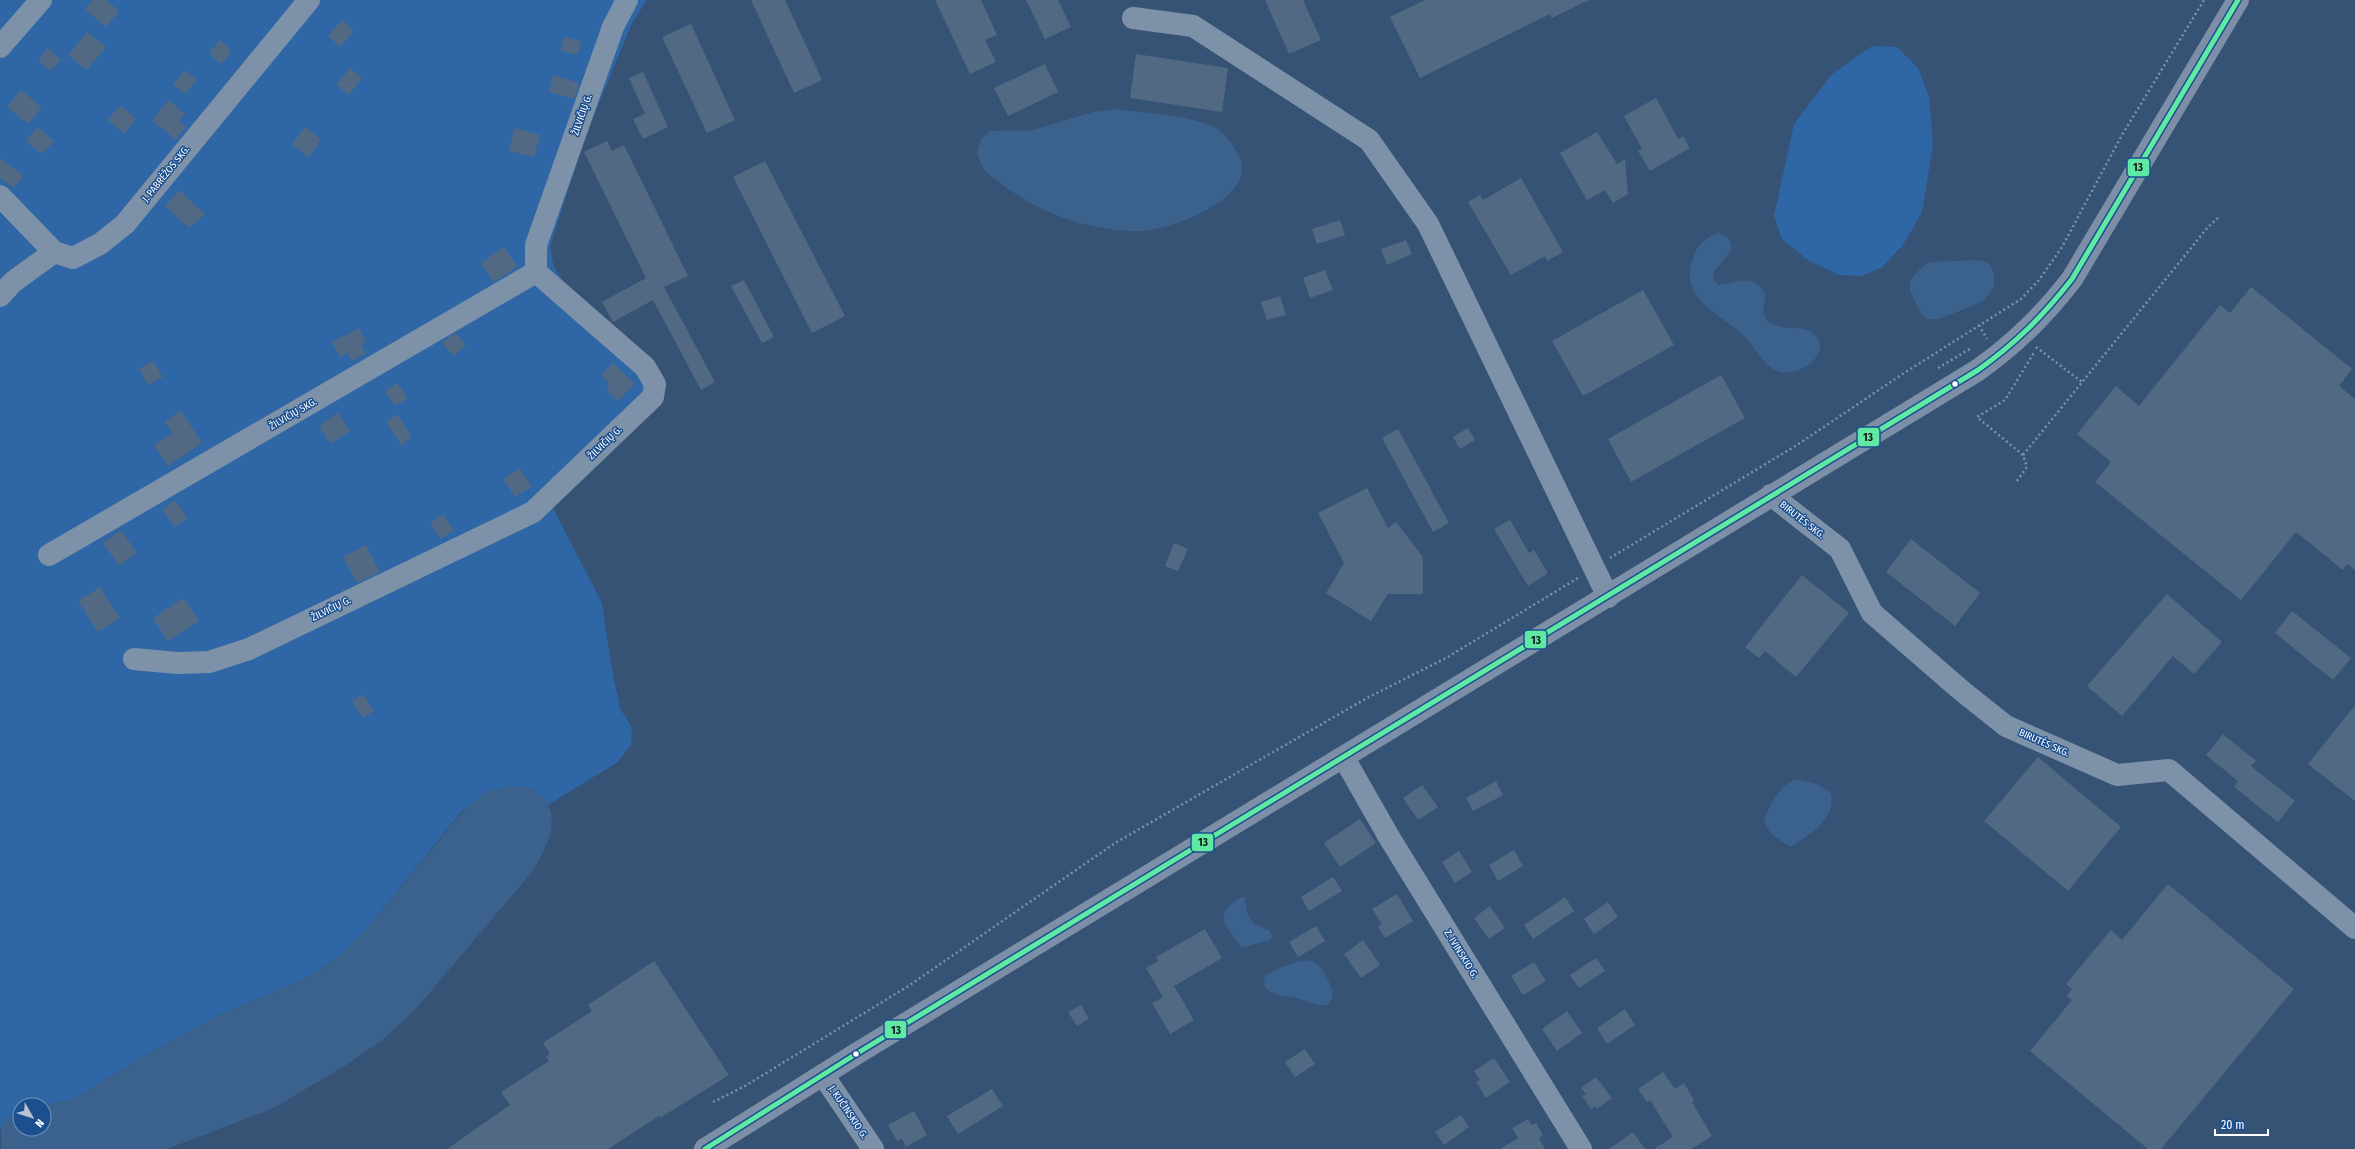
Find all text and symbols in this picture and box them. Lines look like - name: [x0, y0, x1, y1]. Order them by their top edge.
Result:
- street label: ŽILVIČIŲ G.: [568, 92, 595, 137]
- street label: J. PABRĖŽOS SKG.: [138, 142, 192, 204]
- line badge: 13: [2127, 158, 2150, 177]
- text: 13: [2133, 161, 2143, 174]
- unlabelled marker: [1950, 379, 1960, 389]
- street label: ŽILVIČIŲ SKG.: [266, 394, 319, 432]
- street label: ŽILVIČIŲ G.: [584, 422, 624, 462]
- line badge: 13: [1857, 427, 1880, 447]
- text: 13: [1863, 431, 1873, 444]
- street label: BIRUTĖS SKG.: [1777, 497, 1828, 541]
- street label: ŽILVIČIŲ G.: [308, 592, 353, 624]
- line badge: 13: [1524, 630, 1547, 649]
- text: 13: [1531, 634, 1541, 647]
- street label: BIRUTĖS SKG.: [2017, 725, 2072, 759]
- line badge: 13: [1191, 833, 1214, 852]
- text: 13: [1198, 836, 1208, 849]
- street label: Z. IVINSKIO G.: [1441, 928, 1481, 980]
- line badge: 13: [884, 1020, 907, 1039]
- text: 13: [891, 1024, 901, 1037]
- unlabelled marker: [851, 1049, 861, 1059]
- street label: J. KUČINSKIO G.: [826, 1082, 872, 1141]
- north arrow: [12, 1097, 52, 1137]
- scale bar: [2215, 1111, 2268, 1137]
- text: N: [32, 1116, 47, 1130]
- text: 20 m: [2221, 1118, 2245, 1132]

